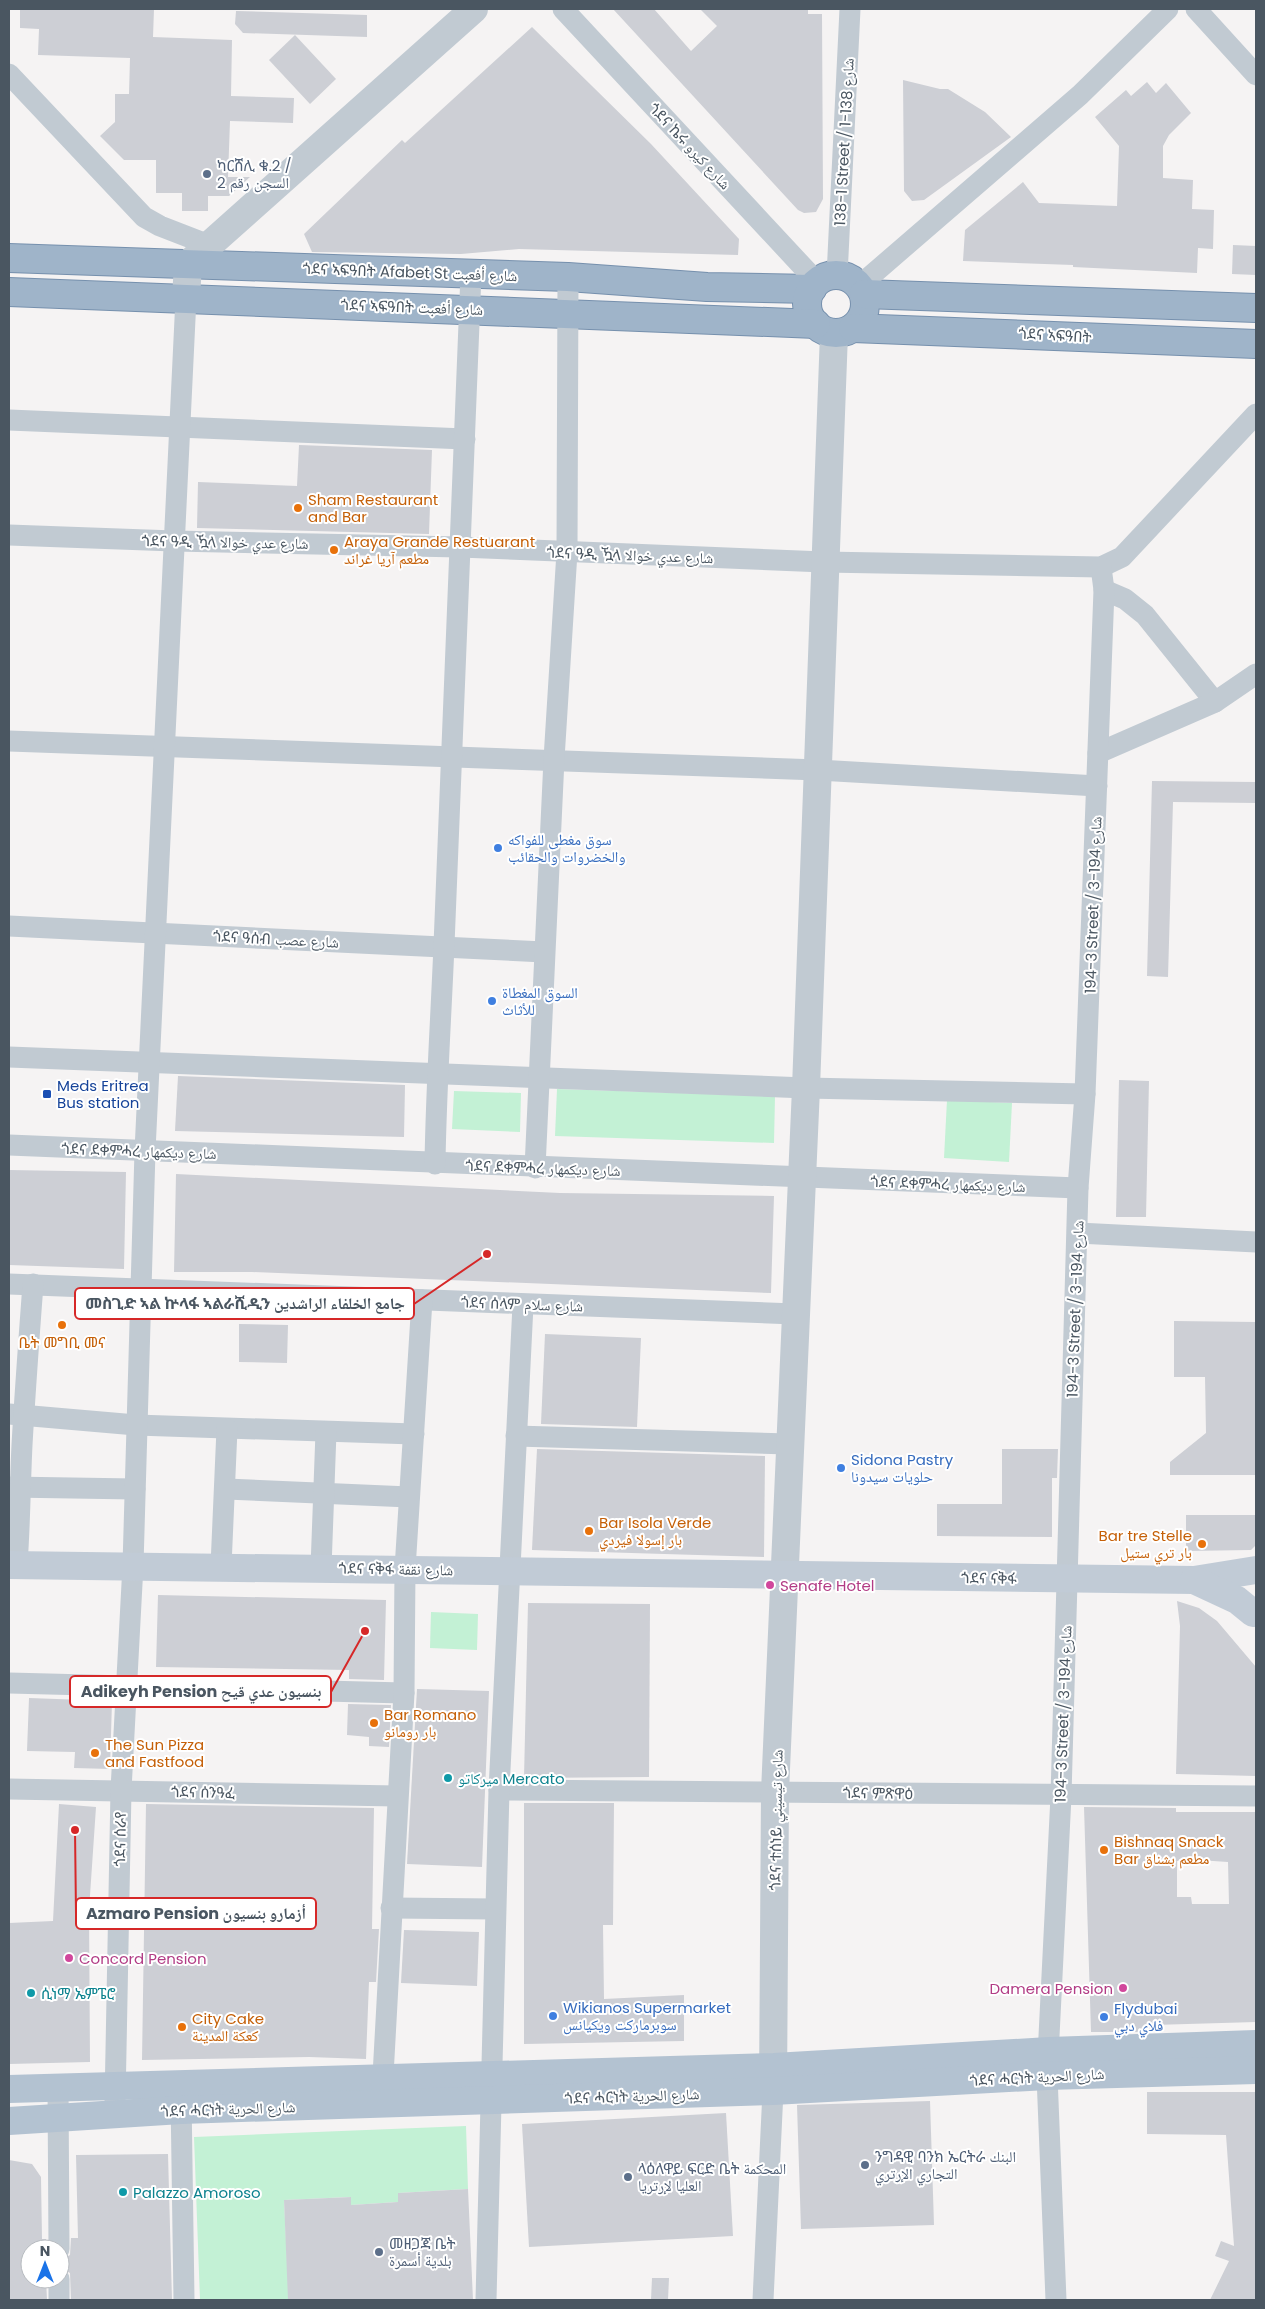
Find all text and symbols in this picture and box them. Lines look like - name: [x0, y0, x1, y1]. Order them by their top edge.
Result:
- street label: 138-1 Street / شارع 138-1: [829, 57, 859, 226]
- street label: ጎደና ኬሩ شارع كيرو: [644, 98, 736, 194]
- place label: ካርሸሊ ቁ.2 / السجن رقم 2: [217, 155, 292, 193]
- marker: ካርሸሊ ቁ.2 / السجن رقم 2: [201, 168, 213, 180]
- street label: ጎደና ኣፍዓበት Afabet St شارع أفعبت: [302, 258, 518, 286]
- street label: ጎደና ኣፍዓበት شارع أفعبت: [340, 294, 484, 320]
- street label: ጎደና ኣፍዓበት: [1018, 323, 1092, 347]
- place label: Sham Restaurant and Bar: [308, 489, 438, 527]
- marker: Sham Restaurant and Bar: [292, 502, 304, 514]
- street label: ጎደና ዓዲ ዃላ شارع عدي خوالا: [141, 530, 309, 556]
- place label: Araya Grande Restuarant مطعم آريا غراند: [344, 531, 535, 569]
- street label: ጎደና ዓዲ ዃላ شارع عدي خوالا: [546, 542, 714, 570]
- marker: Araya Grande Restuarant مطعم آريا غراند: [328, 544, 340, 556]
- street label: 194-3 Street / شارع 194-3: [1079, 816, 1107, 994]
- place label: سوق مغطى للفواكه والخضروات والحقائب: [508, 829, 625, 867]
- marker: سوق مغطى للفواكه والخضروات والحقائب: [492, 842, 504, 854]
- street label: ጎደና ዓሰብ شارع عصب: [212, 925, 340, 953]
- place label: السوق المغطاة للأثاث: [502, 982, 578, 1020]
- marker: السوق المغطاة للأثاث: [486, 995, 498, 1007]
- place label: Meds Eritrea Bus station: [57, 1075, 149, 1113]
- marker: Meds Eritrea Bus station: [41, 1088, 53, 1100]
- street label: ጎደና ደቀምሓረ شارع ديكمهار: [61, 1138, 217, 1164]
- street label: ጎደና ደቀምሓረ شارع ديكمهار: [465, 1155, 621, 1181]
- street label: ጎደና ደቀምሓረ شارع ديكمهار: [870, 1171, 1026, 1197]
- street label: 194-3 Street / شارع 194-3: [1061, 1220, 1089, 1398]
- callout: መስጊድ ኣል ኵላፋ ኣልራሺዲን جامع الخلفاء الراشدين: [75, 1288, 414, 1319]
- street label: ጎደና ሰላም شارع سلام: [461, 1291, 584, 1317]
- text: መስጊድ ኣል ኵላፋ ኣልራሺዲን جامع الخلفاء الراشدين: [85, 1292, 405, 1315]
- marker: ቤት መግቢ መና: [56, 1319, 68, 1331]
- place label: ቤት መግቢ መና: [19, 1332, 106, 1353]
- place label: Sidona Pastry حلويات سيدونا: [851, 1449, 954, 1487]
- marker: Sidona Pastry حلويات سيدونا: [835, 1462, 847, 1474]
- place label: Bar Isola Verde بار إسولا فيردي: [599, 1512, 711, 1551]
- marker: Bar Isola Verde بار إسولا فيردي: [583, 1525, 595, 1537]
- place label: Bar tre Stelle بار تري ستيل: [1098, 1525, 1192, 1564]
- marker: Bar tre Stelle بار تري ستيل: [1196, 1538, 1208, 1550]
- street label: ጎደና ናቅፋ شارع نقفة: [338, 1558, 454, 1581]
- street label: ጎደና ናቅፋ: [961, 1567, 1018, 1589]
- place label: Senafe Hotel: [780, 1575, 875, 1596]
- marker: Senafe Hotel: [764, 1579, 776, 1591]
- street label: 194-3 Street / شارع 194-3: [1049, 1625, 1077, 1803]
- callout: Adikeyh Pension بنسيون عدي قيح: [70, 1676, 331, 1707]
- text: Adikeyh Pension بنسيون عدي قيح: [81, 1680, 321, 1704]
- place label: Bar Romano بار رومانو: [384, 1704, 476, 1742]
- marker: Bar Romano بار رومانو: [368, 1717, 380, 1729]
- place label: The Sun Pizza and Fastfood: [105, 1734, 204, 1772]
- marker: The Sun Pizza and Fastfood: [89, 1747, 101, 1759]
- street label: ጎደና ተሰነይ شارع تيسيني: [764, 1749, 790, 1891]
- place label: ميركاتو Mercato: [458, 1768, 565, 1789]
- marker: ميركاتو Mercato: [442, 1772, 454, 1784]
- street label: ጎደና ሰንዓፈ: [171, 1781, 235, 1803]
- street label: ጎደና ምጽዋዕ: [843, 1782, 913, 1804]
- street label: ጎደና ሰራየ: [109, 1811, 131, 1867]
- place label: Bishnaq Snack Bar مطعم بشناق: [1114, 1831, 1224, 1869]
- marker: Bishnaq Snack Bar مطعم بشناق: [1098, 1844, 1110, 1856]
- callout: Azmaro Pension أزمارو بنسيون: [76, 1898, 316, 1929]
- text: Azmaro Pension أزمارو بنسيون: [86, 1902, 306, 1925]
- place label: Concord Pension: [79, 1948, 207, 1969]
- marker: Concord Pension: [63, 1952, 75, 1964]
- place label: Damera Pension: [989, 1978, 1113, 1999]
- marker: Damera Pension: [1117, 1982, 1129, 1994]
- place label: ሲነማ ኤምፔሮ: [41, 1983, 116, 2004]
- marker: ሲነማ ኤምፔሮ: [25, 1987, 37, 1999]
- place label: Wikianos Supermarket سوبرماركت ويكيانس: [563, 1997, 731, 2035]
- place label: Flydubai فلاي دبي: [1114, 1998, 1177, 2037]
- place label: City Cake كعكة المدينة: [192, 2008, 264, 2046]
- marker: Wikianos Supermarket سوبرماركت ويكيانس: [547, 2010, 559, 2022]
- marker: Flydubai فلاي دبي: [1098, 2011, 1110, 2023]
- marker: City Cake كعكة المدينة: [176, 2021, 188, 2033]
- street label: ጎደና ሓርነት شارع الحرية: [969, 2063, 1105, 2091]
- street label: ጎደና ሓርነት شارع الحرية: [564, 2083, 700, 2109]
- street label: ጎደና ሓርነት شارع الحرية: [160, 2096, 296, 2122]
- place label: ንግዳዊ ባንክ ኤርትራ البنك التجاري الإرتري: [875, 2146, 1016, 2185]
- place label: ላዕለዋይ ፍርድ ቤት المحكمة العليا لإرتريا: [638, 2158, 786, 2196]
- marker: ንግዳዊ ባንክ ኤርትራ البنك التجاري الإرتري: [859, 2159, 871, 2171]
- marker: ላዕለዋይ ፍርድ ቤት المحكمة العليا لإرتريا: [622, 2171, 634, 2183]
- place label: Palazzo Amoroso: [133, 2182, 261, 2203]
- marker: Palazzo Amoroso: [117, 2186, 129, 2198]
- place label: መዘጋጃ ቤት بلدية أسمرة: [389, 2233, 455, 2271]
- north arrow: [20, 2239, 70, 2289]
- text: N: [40, 2241, 50, 2261]
- marker: መዘጋጃ ቤት بلدية أسمرة: [373, 2246, 385, 2258]

